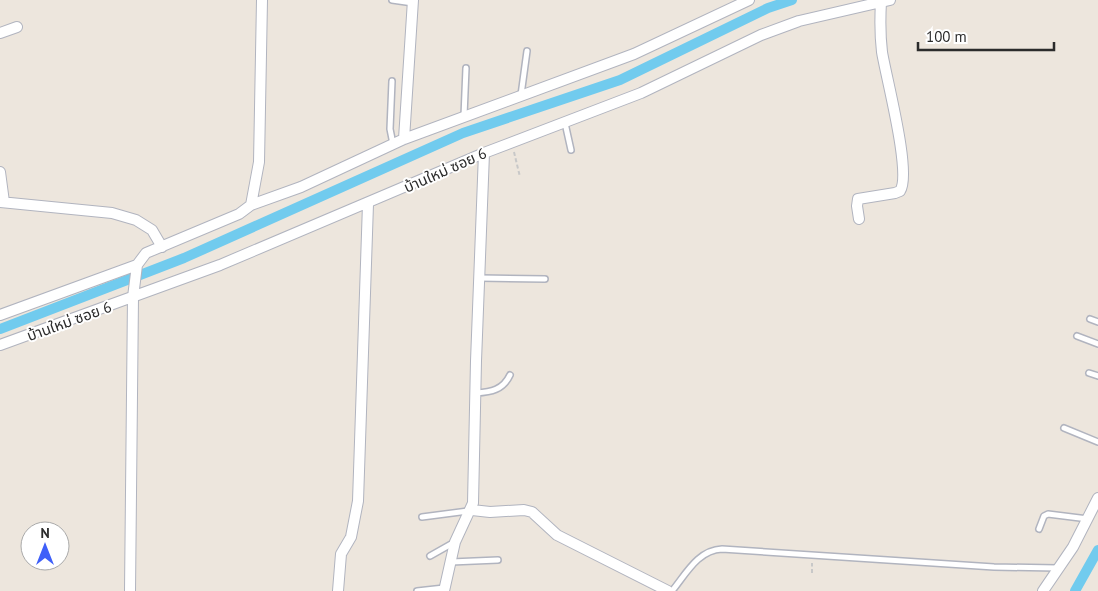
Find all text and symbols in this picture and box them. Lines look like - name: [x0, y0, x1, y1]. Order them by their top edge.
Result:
- scale bar: [918, 20, 1054, 52]
- text: 100 m: [926, 27, 967, 46]
- street label: บ้านใหม่ ซอย 6: [401, 143, 489, 197]
- street label: บ้านใหม่ ซอย 6: [24, 297, 114, 345]
- north arrow: [20, 521, 70, 571]
- text: N: [40, 524, 50, 542]

